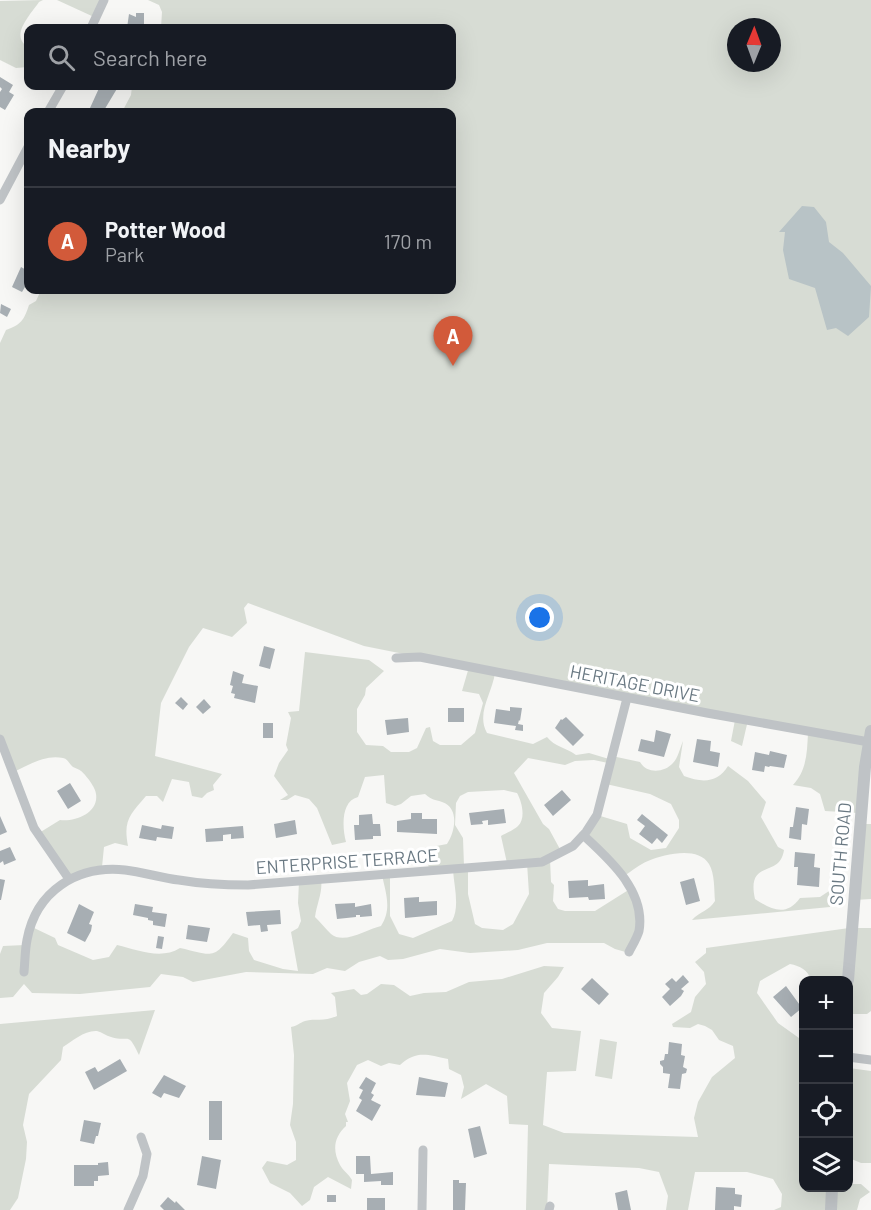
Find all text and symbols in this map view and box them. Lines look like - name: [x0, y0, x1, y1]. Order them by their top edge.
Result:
- north arrow: [727, 18, 781, 72]
- search box: [24, 24, 456, 90]
- icon: search: [45, 41, 78, 74]
- text: Search here: [93, 44, 207, 70]
- text: Nearby: [48, 132, 130, 163]
- text: Potter Wood: [105, 216, 226, 242]
- text: A: [61, 229, 74, 253]
- text: 170 m: [384, 229, 432, 253]
- text: Park: [105, 242, 144, 266]
- pin: A: [434, 316, 472, 366]
- your location: [525, 603, 554, 632]
- street label: HERITAGE DRIVE: [568, 660, 702, 706]
- street label: SOUTH ROAD: [825, 802, 855, 906]
- street label: ENTERPRISE TERRACE: [255, 844, 439, 878]
- map controls: [799, 976, 853, 1192]
- button: +: [799, 976, 853, 1030]
- button: −: [799, 1030, 853, 1084]
- button: locate: [799, 1084, 853, 1138]
- button: layers: [799, 1138, 853, 1192]

